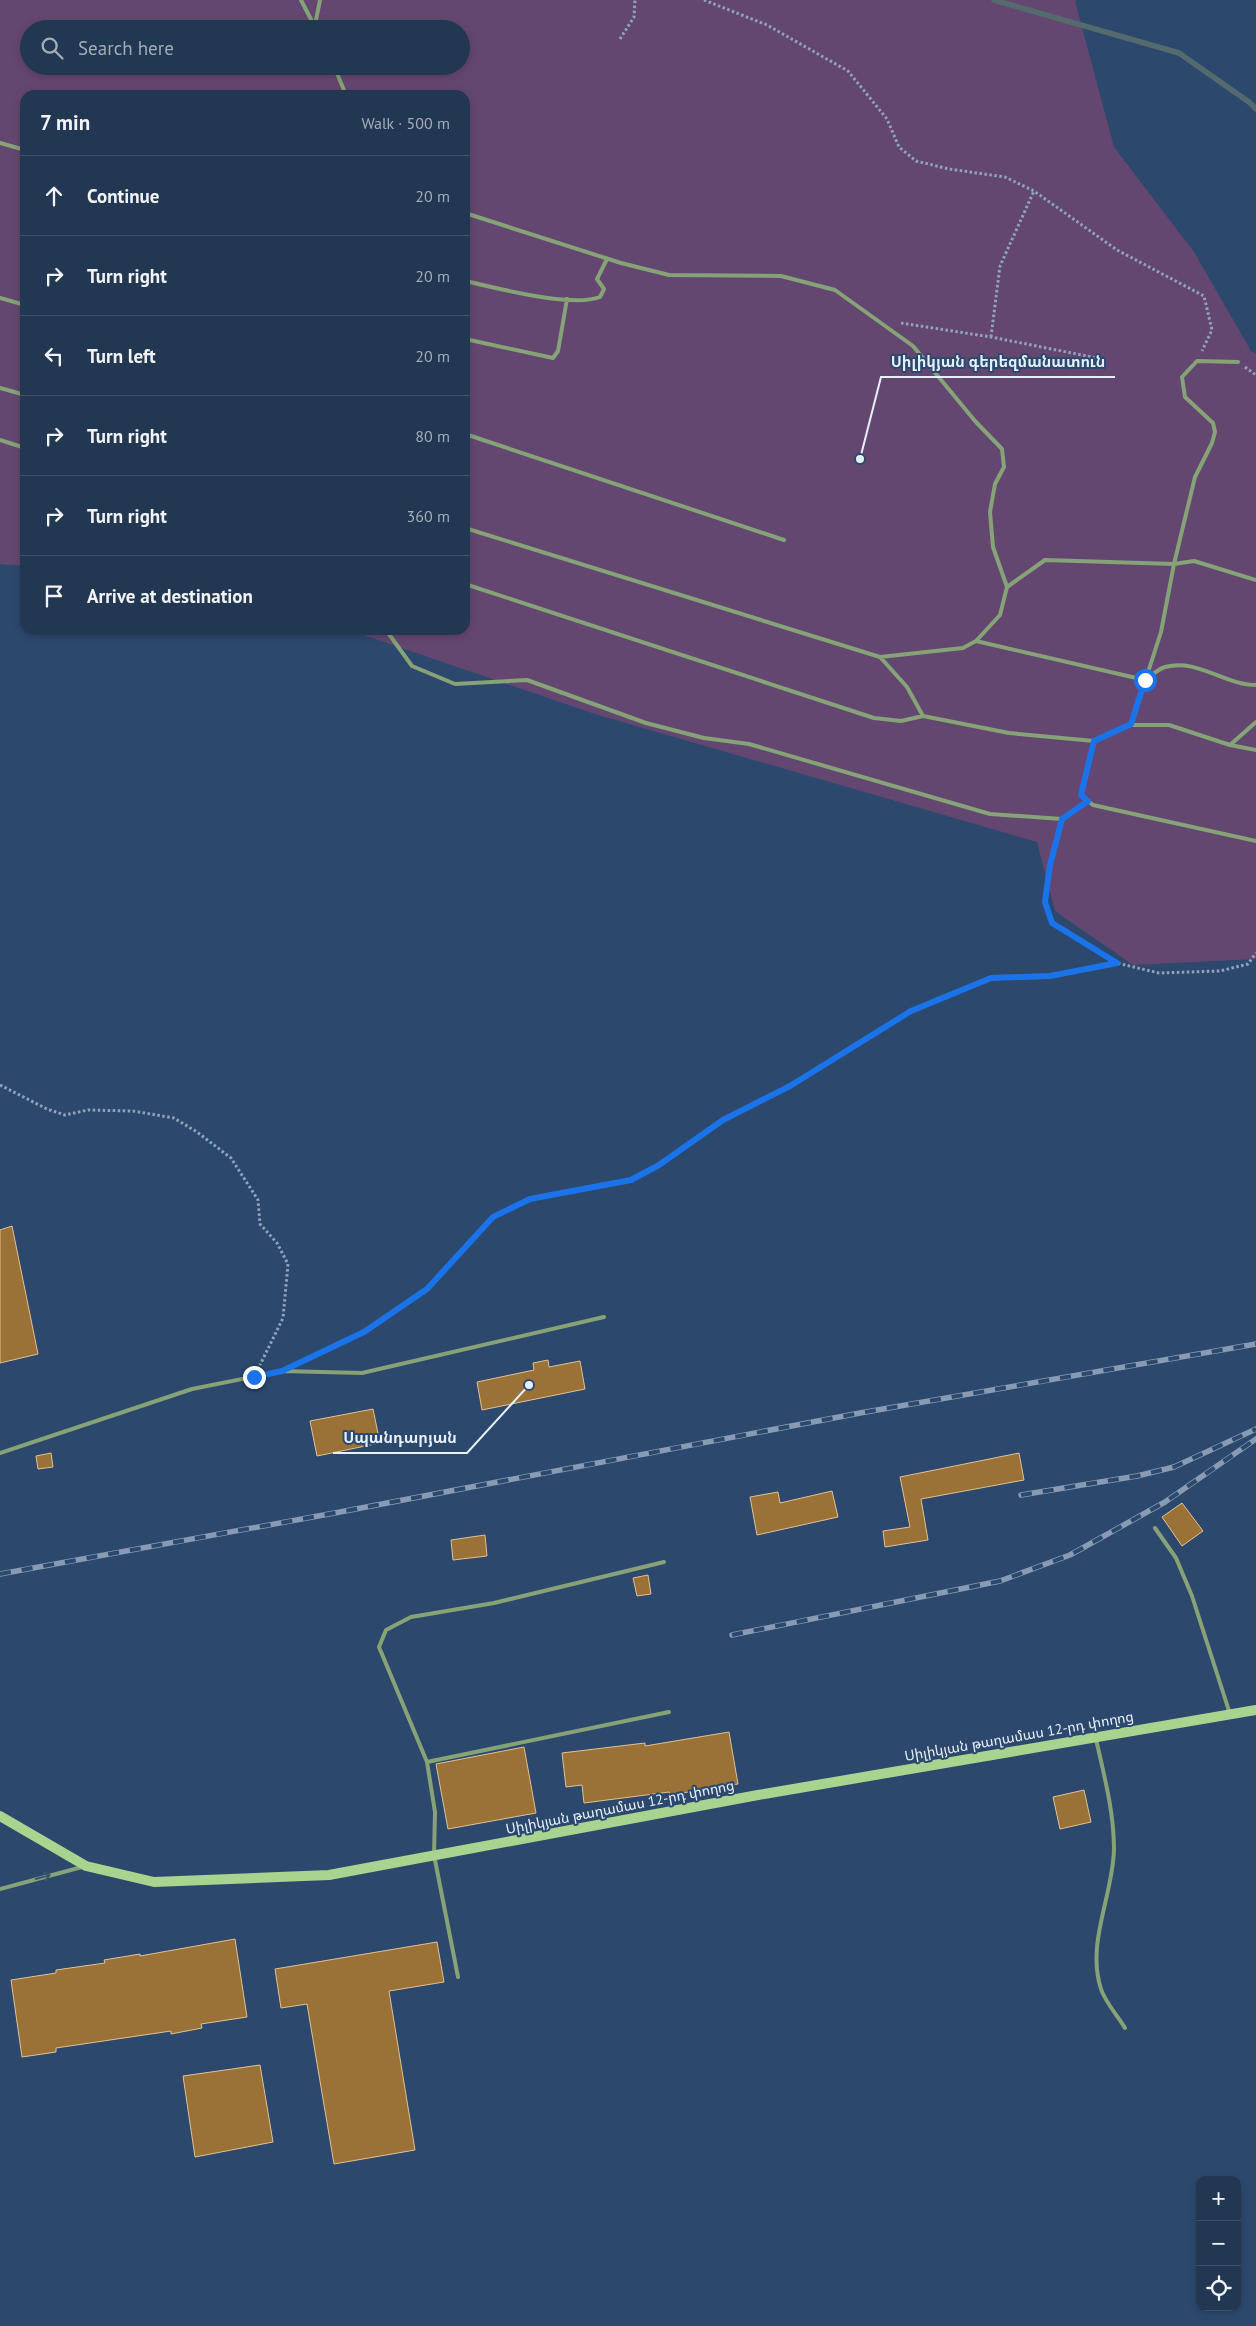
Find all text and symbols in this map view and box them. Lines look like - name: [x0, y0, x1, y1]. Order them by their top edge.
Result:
- search box: [20, 20, 470, 75]
- icon: search: [38, 34, 66, 62]
- text: Search here: [78, 36, 174, 60]
- text: 7 min: [40, 109, 90, 136]
- text: Walk · 500 m: [361, 113, 450, 133]
- icon: ahead: [40, 182, 68, 210]
- text: Continue: [87, 184, 159, 208]
- text: 20 m: [415, 186, 450, 206]
- icon: right: [40, 262, 68, 290]
- text: Turn right: [87, 264, 167, 288]
- text: 20 m: [415, 266, 450, 286]
- icon: left: [40, 342, 68, 370]
- text: Turn left: [87, 344, 156, 368]
- text: 20 m: [415, 346, 450, 366]
- callout: Սիլիկյան գերեզմանատուն: [881, 347, 1115, 377]
- text: Սիլիկյան գերեզմանատուն: [891, 352, 1105, 371]
- icon: right: [40, 422, 68, 450]
- text: Turn right: [87, 424, 167, 448]
- text: 80 m: [415, 426, 450, 446]
- icon: right: [40, 502, 68, 530]
- text: Turn right: [87, 504, 167, 528]
- text: 360 m: [407, 506, 450, 526]
- icon: arrive: [40, 582, 68, 610]
- text: Arrive at destination: [87, 584, 253, 608]
- route start: [1134, 669, 1157, 692]
- route end: [243, 1366, 266, 1389]
- callout: Սպանդարյան: [333, 1423, 467, 1453]
- text: Սպանդարյան: [343, 1428, 457, 1447]
- street label: Սիլիկյան թաղամաս 12-րդ փողոց: [903, 1707, 1135, 1765]
- street label: Սիլիկյան թաղամաս 12-րդ փողոց: [504, 1776, 736, 1838]
- one-way arrow: [34, 1872, 50, 1882]
- map controls: [1196, 2176, 1241, 2311]
- button: +: [1196, 2176, 1241, 2221]
- button: −: [1196, 2221, 1241, 2266]
- button: locate: [1196, 2266, 1241, 2311]

